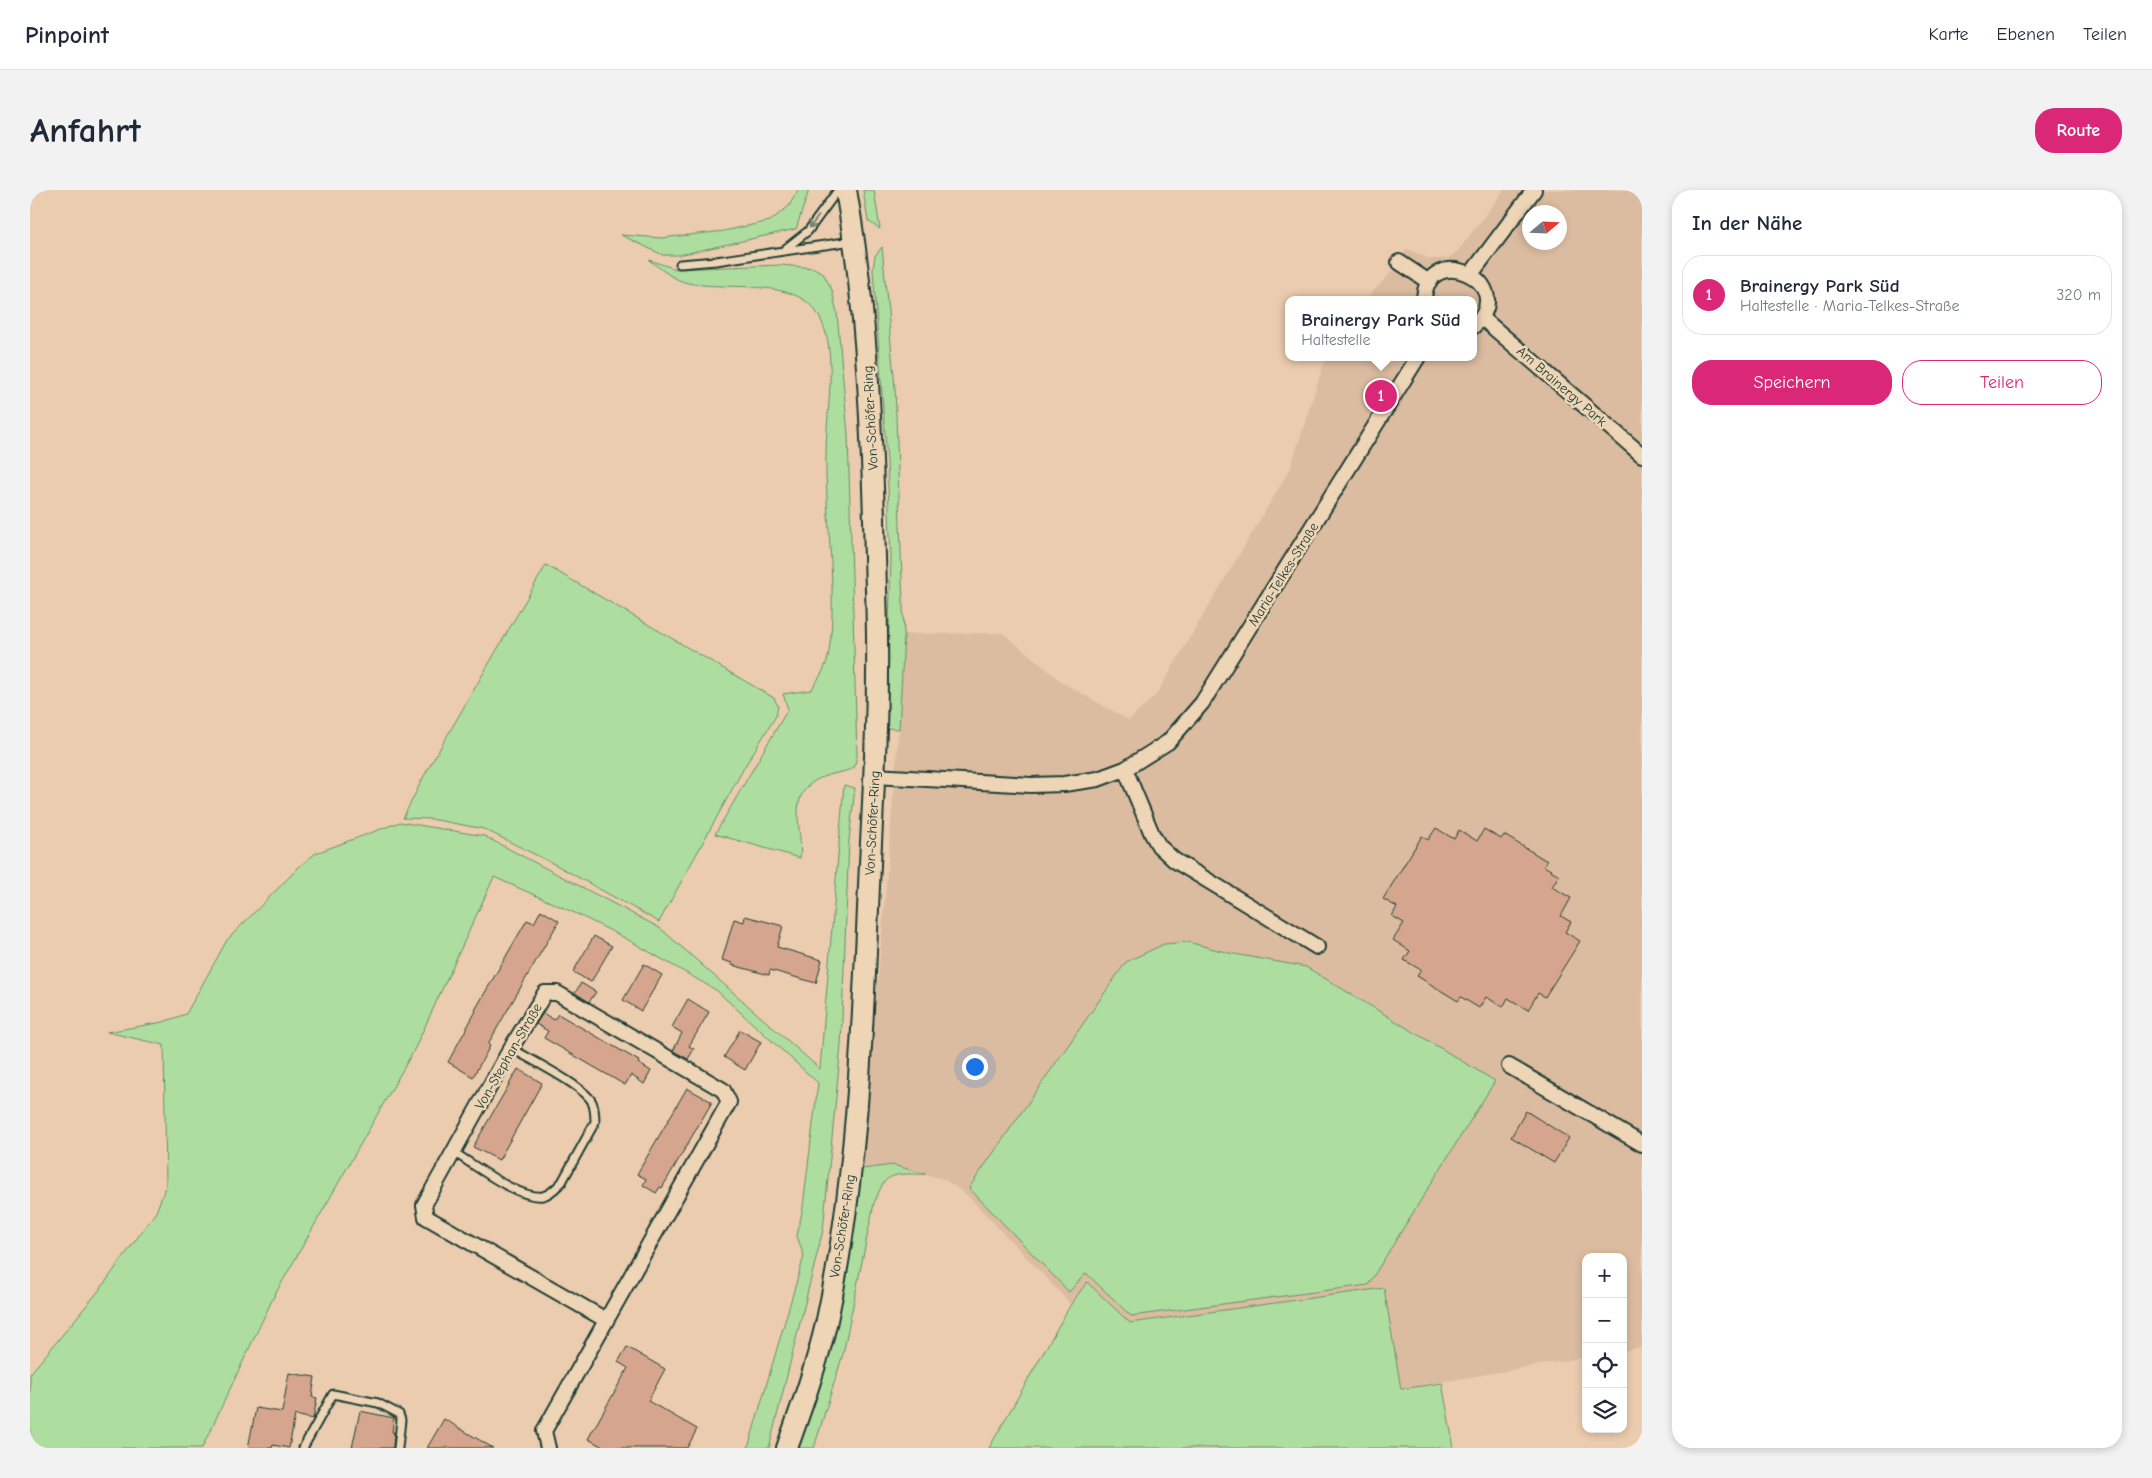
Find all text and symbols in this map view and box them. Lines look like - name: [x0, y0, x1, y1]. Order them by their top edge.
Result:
- text: Pinpoint: [25, 21, 109, 49]
- text: Karte: [1928, 24, 1969, 45]
- text: Ebenen: [1997, 24, 2055, 45]
- text: Teilen: [2083, 24, 2127, 45]
- button: Route: [2035, 108, 2122, 153]
- text: Anfahrt: [30, 110, 141, 151]
- north arrow: [1522, 205, 1567, 250]
- text: In der Nähe: [1692, 211, 1802, 235]
- one-way arrow: [809, 215, 819, 229]
- text: Brainergy Park Süd: [1740, 275, 1900, 297]
- text: 1: [1706, 286, 1712, 304]
- text: 320 m: [2056, 286, 2101, 304]
- popup: [1285, 296, 1477, 361]
- text: Haltestelle · Maria-Telkes-Straße: [1740, 297, 1959, 315]
- text: Brainergy Park Süd: [1301, 309, 1461, 331]
- text: Haltestelle: [1301, 331, 1370, 349]
- street label: Am Brainergy Park: [1513, 343, 1610, 430]
- button: Speichern: [1692, 360, 1892, 405]
- button: Teilen: [1902, 360, 2102, 405]
- street label: Von-Schöfer-Ring: [859, 365, 882, 471]
- pin: 1: [1365, 377, 1397, 415]
- street label: Maria-Telkes-Straße: [1245, 519, 1322, 629]
- street label: Von-Schöfer-Ring: [861, 770, 884, 876]
- street label: Von-Stephan-Straße: [471, 1000, 546, 1112]
- your location: [962, 1054, 988, 1080]
- street label: Von-Schöfer-Ring: [826, 1173, 859, 1279]
- map controls: [1582, 1253, 1627, 1433]
- button: +: [1582, 1253, 1627, 1298]
- button: −: [1582, 1298, 1627, 1343]
- button: locate: [1582, 1343, 1627, 1388]
- button: layers: [1582, 1388, 1627, 1433]

